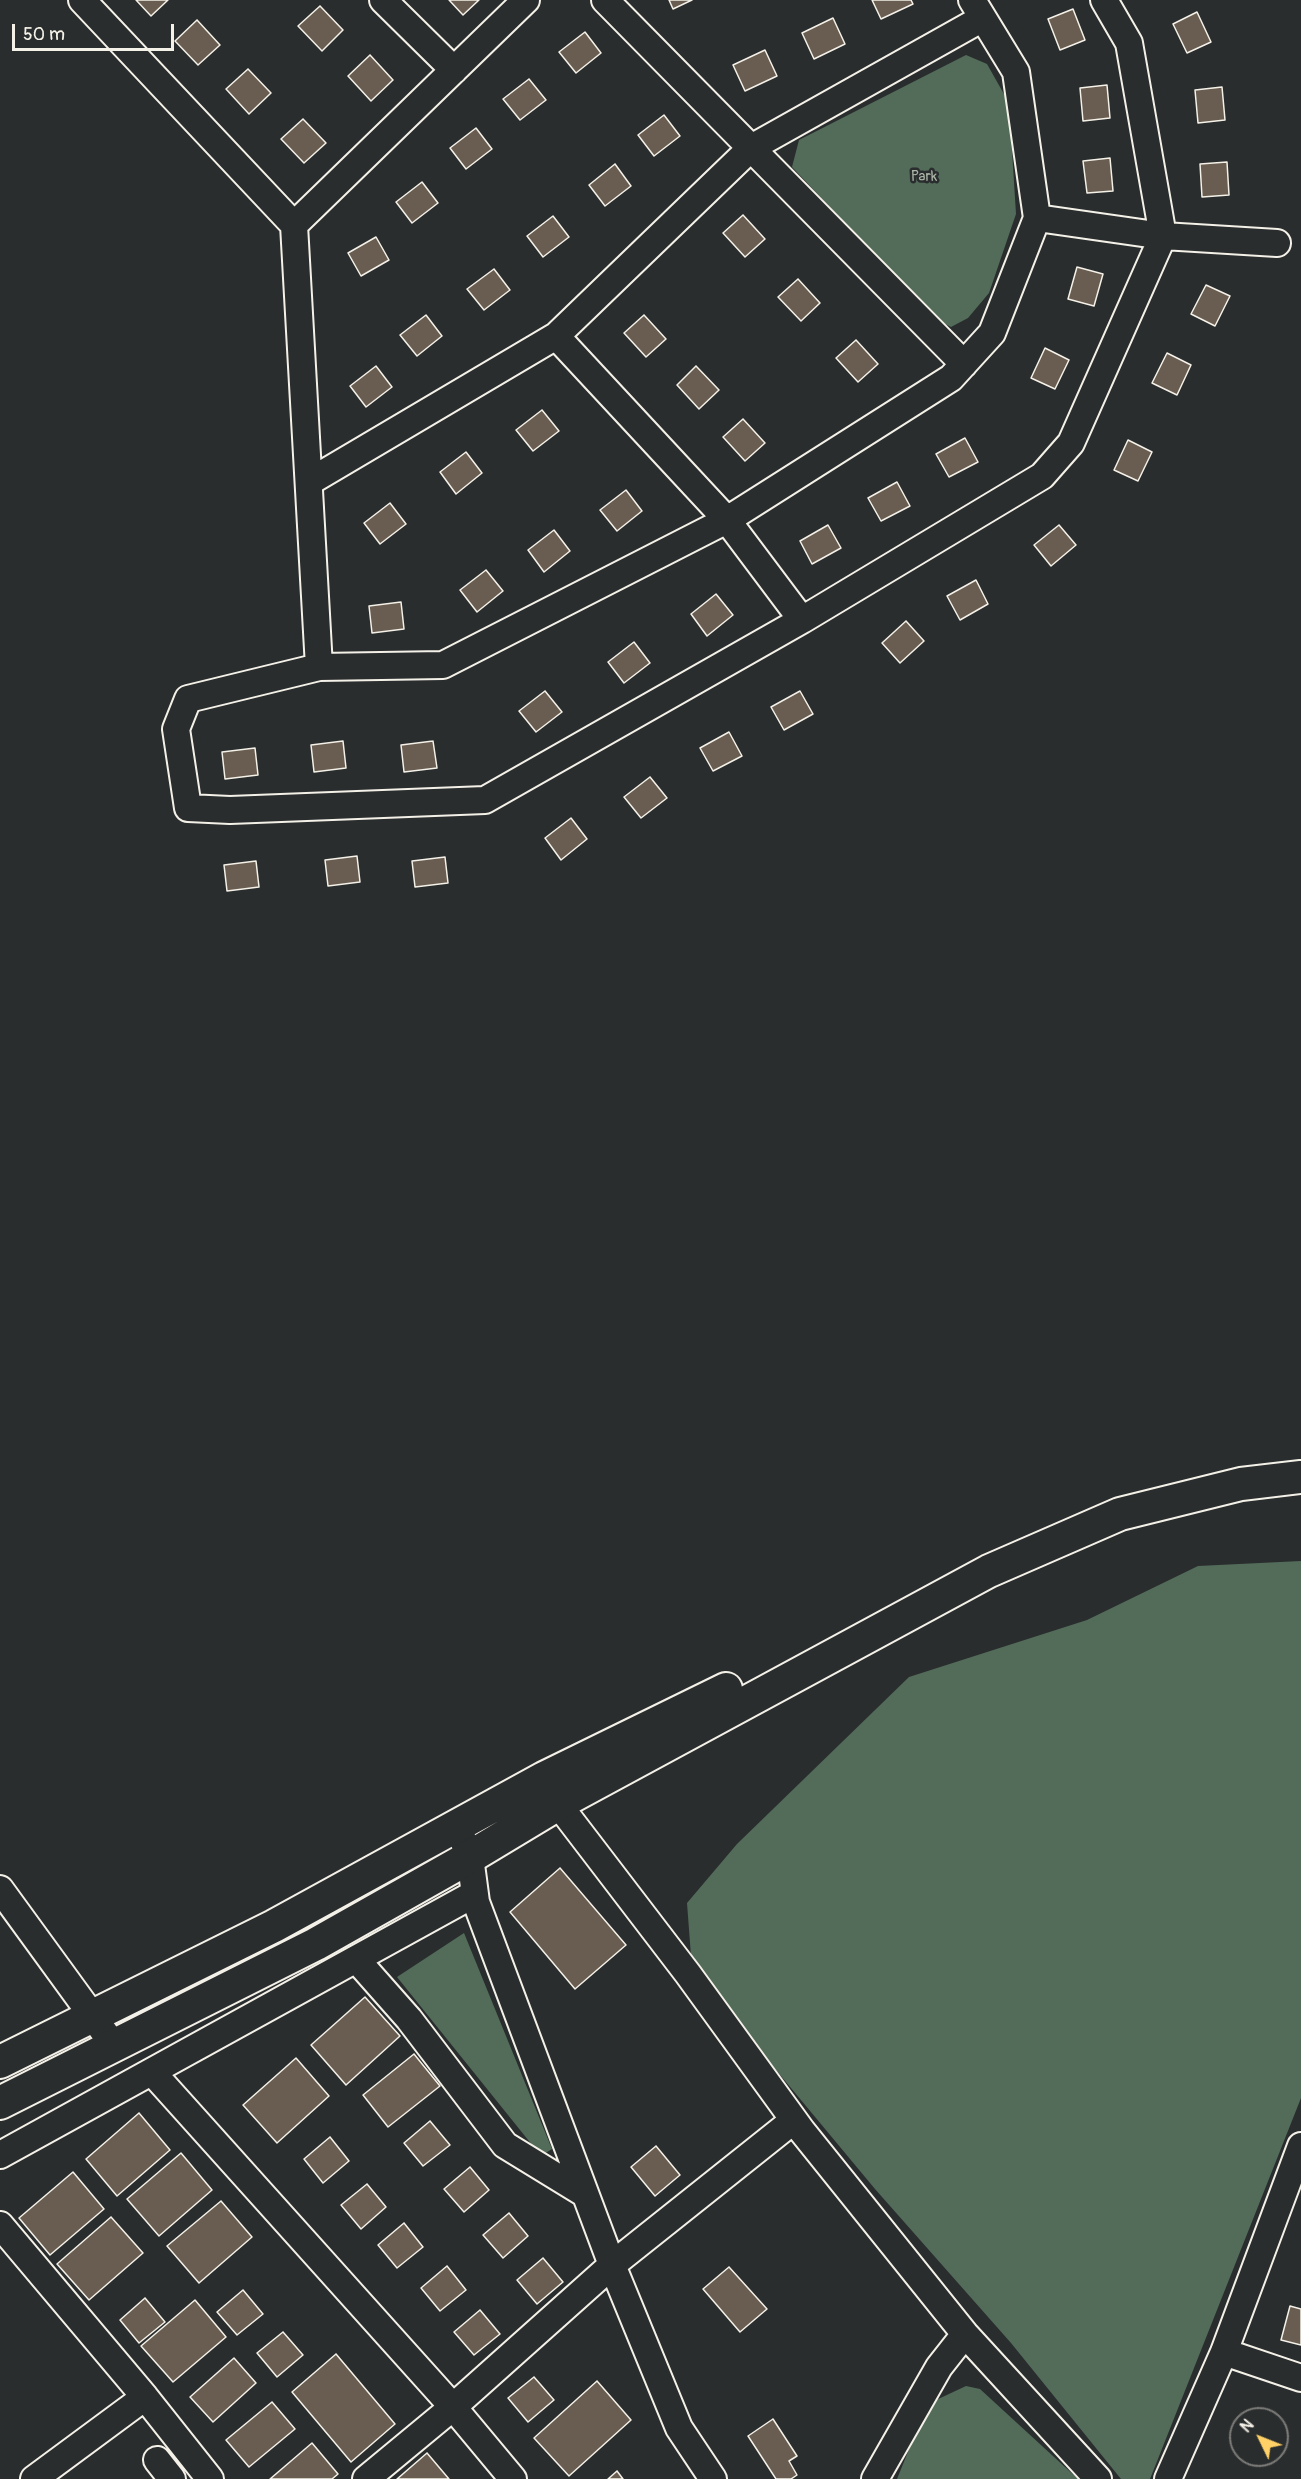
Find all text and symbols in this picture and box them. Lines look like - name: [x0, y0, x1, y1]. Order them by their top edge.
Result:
- scale bar: [15, 12, 177, 50]
- text: 50 m: [23, 23, 65, 46]
- park label: Park: [911, 168, 937, 186]
- north arrow: [1229, 2407, 1289, 2467]
- text: N: [1236, 2415, 1258, 2437]

